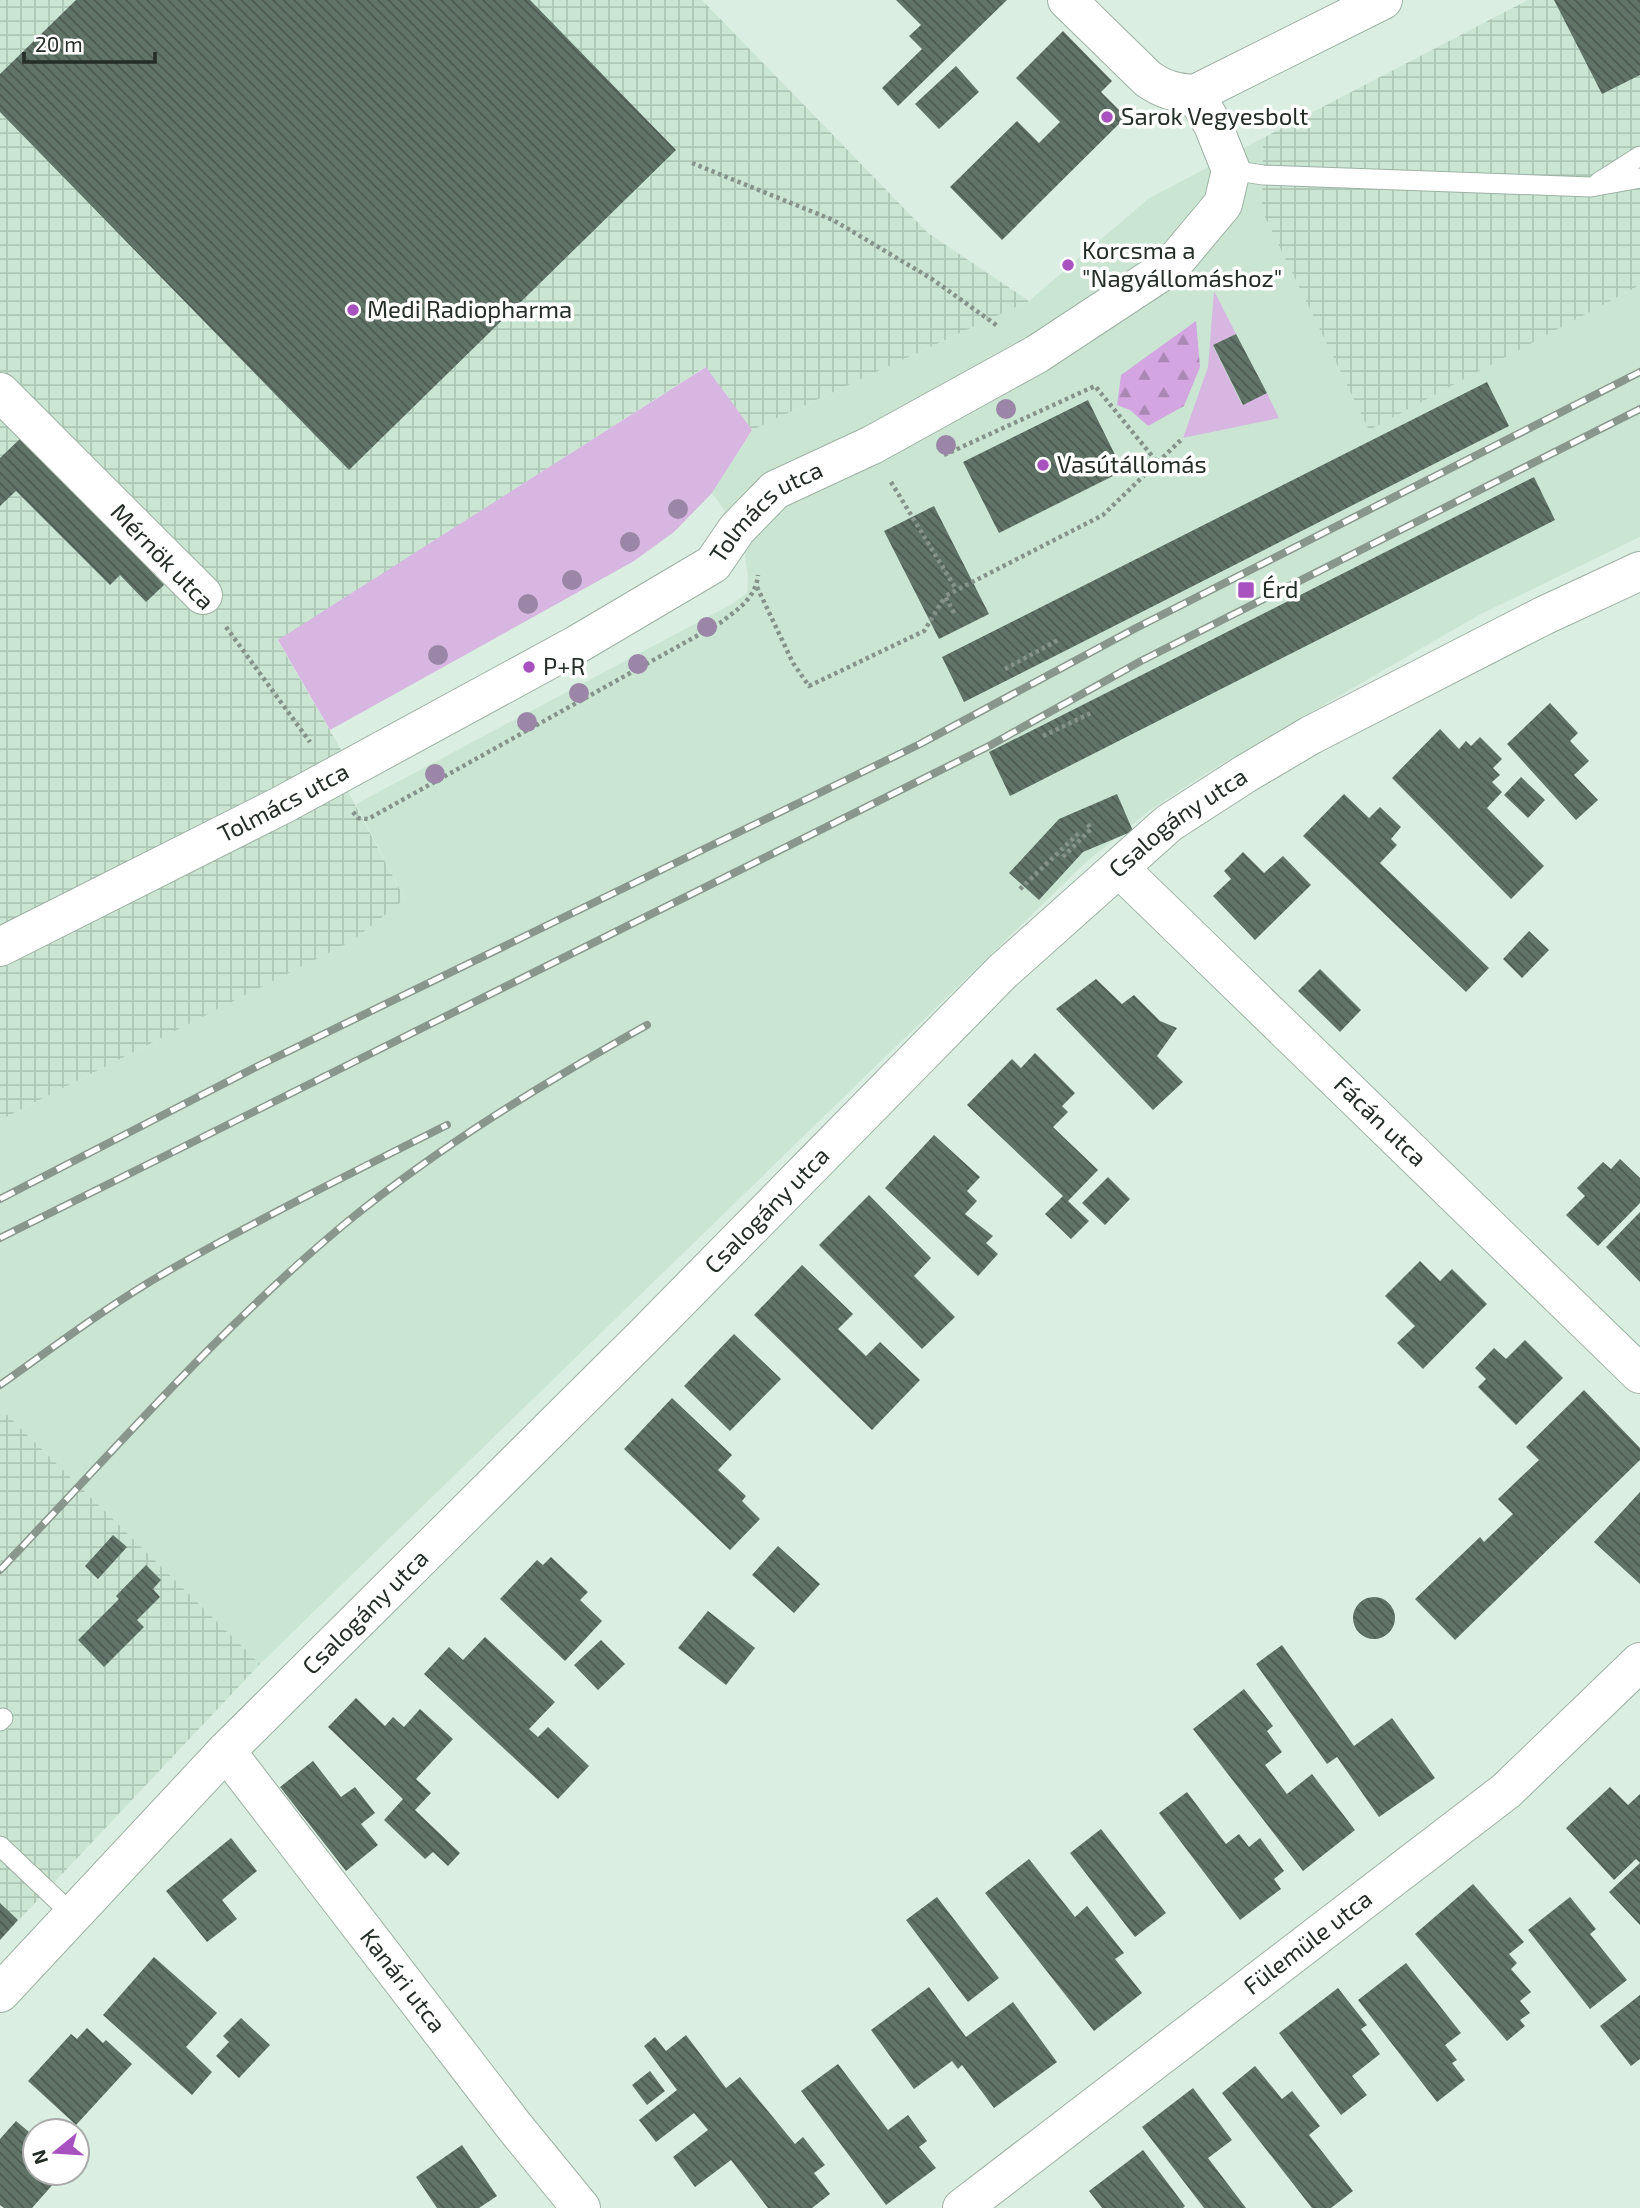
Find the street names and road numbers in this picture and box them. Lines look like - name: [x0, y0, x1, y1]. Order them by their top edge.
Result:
- street label: Tolmács utca: [702, 454, 827, 567]
- street label: Mérnök utca: [105, 497, 221, 615]
- street label: Tolmács utca: [213, 756, 353, 848]
- street label: Csalogány utca: [1102, 761, 1252, 883]
- street label: Fácán utca: [1329, 1069, 1433, 1172]
- street label: Csalogány utca: [698, 1140, 835, 1279]
- street label: Csalogány utca: [296, 1543, 434, 1680]
- street label: Fülemüle utca: [1237, 1883, 1377, 2000]
- street label: Kanári utca: [355, 1922, 453, 2038]

